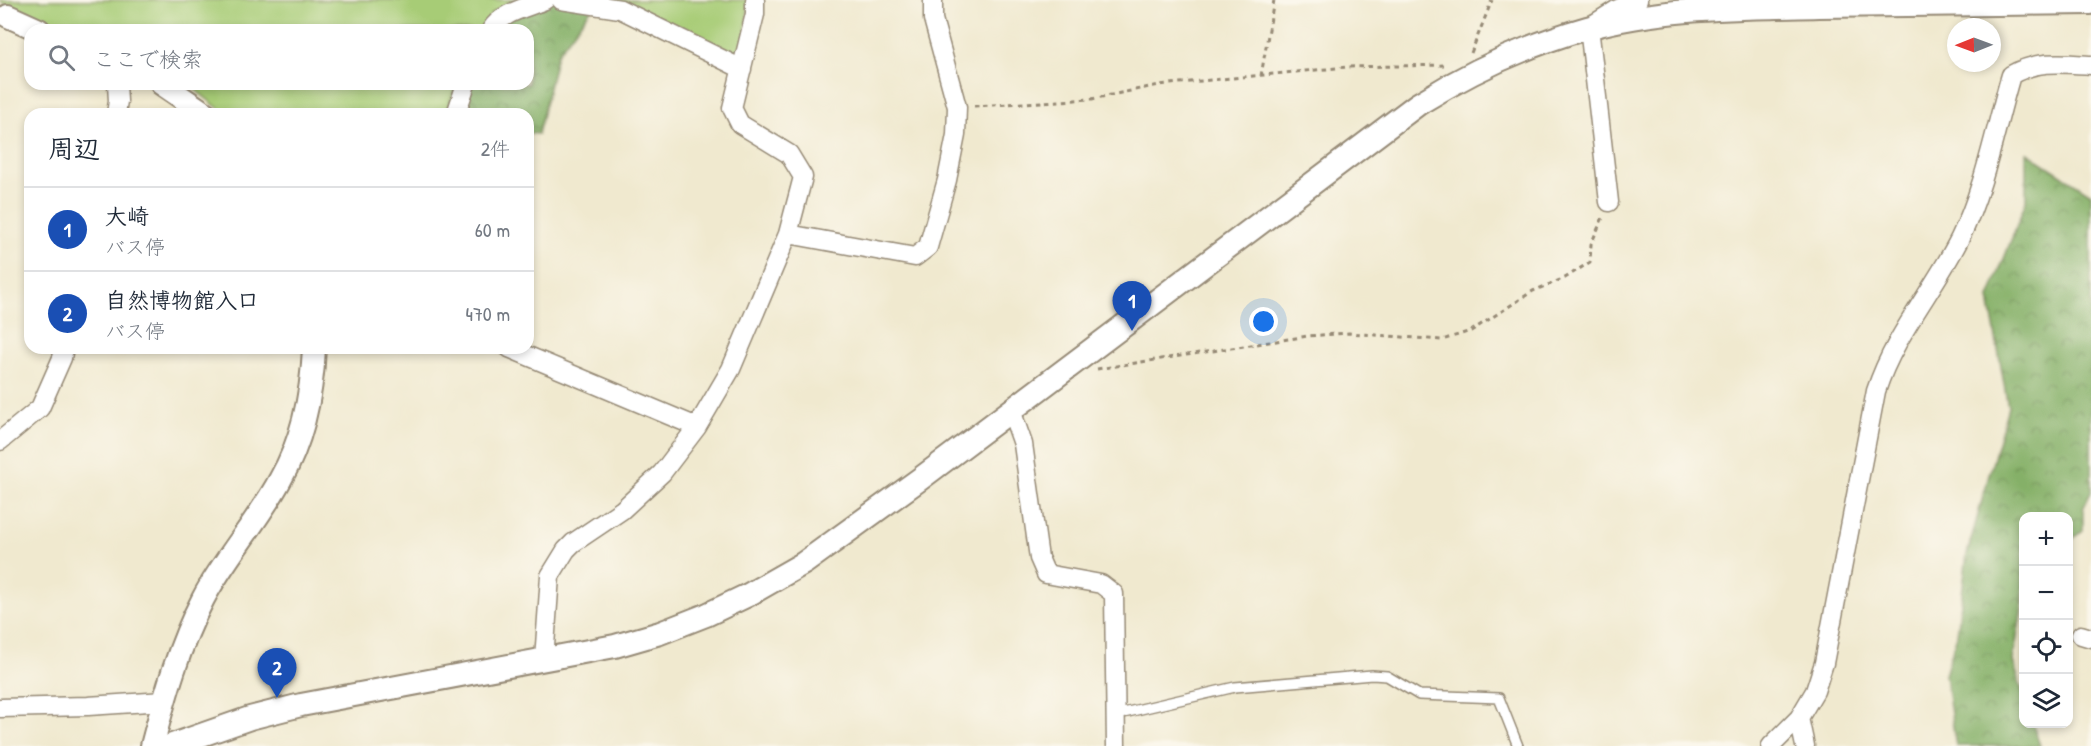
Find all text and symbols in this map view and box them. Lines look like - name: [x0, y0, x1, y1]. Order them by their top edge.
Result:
- north arrow: [1947, 18, 2001, 72]
- search box: [24, 24, 534, 90]
- icon: search: [45, 41, 78, 74]
- text: ここで検索: [93, 44, 203, 74]
- text: 周辺: [48, 131, 100, 166]
- text: 2件: [481, 135, 510, 162]
- text: 大崎: [105, 201, 149, 231]
- text: 1: [64, 216, 71, 243]
- text: 60 m: [475, 216, 510, 243]
- text: バス停: [105, 233, 165, 260]
- pin: 1: [1112, 282, 1152, 331]
- text: 自然博物館入口: [105, 285, 259, 315]
- text: 2: [63, 300, 72, 327]
- text: 470 m: [465, 300, 510, 327]
- your location: [1249, 307, 1278, 336]
- text: バス停: [105, 317, 165, 344]
- map controls: [2019, 512, 2073, 728]
- button: +: [2019, 512, 2073, 566]
- button: −: [2019, 566, 2073, 620]
- button: locate: [2019, 620, 2073, 674]
- pin: 2: [258, 648, 296, 698]
- button: layers: [2019, 674, 2073, 728]

